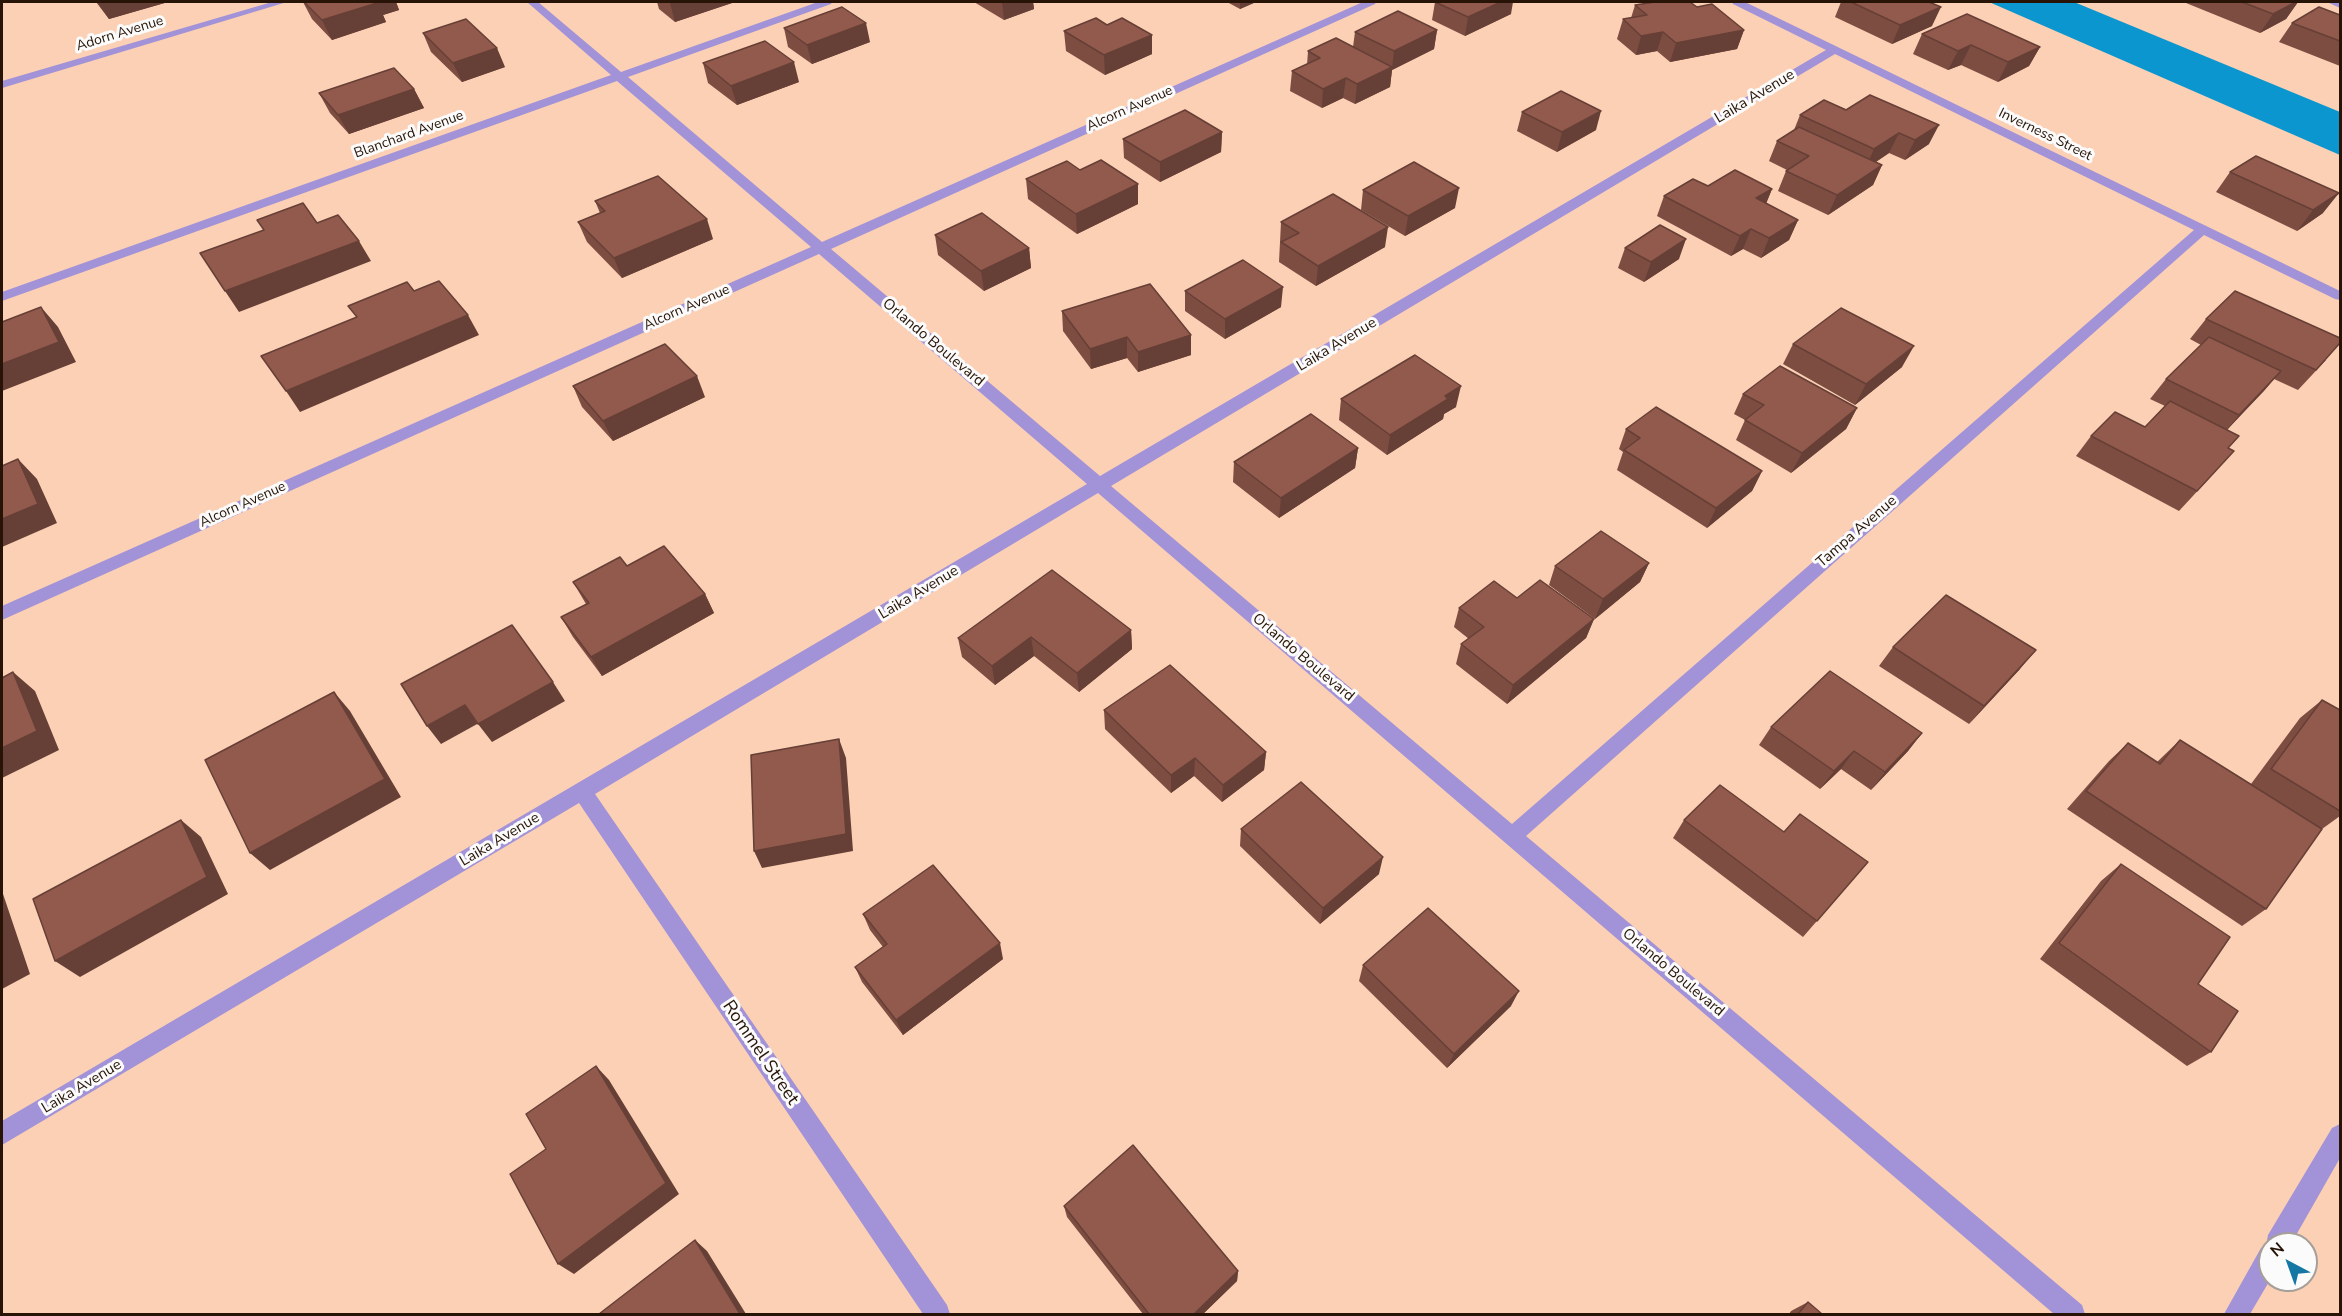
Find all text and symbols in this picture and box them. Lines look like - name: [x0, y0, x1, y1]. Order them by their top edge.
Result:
- street label: Adorn Avenue: [74, 13, 166, 55]
- street label: Laika Avenue: [1712, 66, 1798, 128]
- street label: Alcorn Avenue: [1084, 82, 1176, 136]
- street label: Inverness Street: [1996, 105, 2094, 165]
- street label: Blanchard Avenue: [352, 107, 466, 163]
- street label: Alcorn Avenue: [641, 281, 733, 335]
- street label: Orlando Boulevard: [878, 295, 988, 391]
- street label: Laika Avenue: [1294, 314, 1380, 376]
- street label: Alcorn Avenue: [197, 478, 289, 532]
- street label: Tampa Avenue: [1813, 492, 1901, 572]
- street label: Laika Avenue: [876, 562, 962, 624]
- street label: Orlando Boulevard: [1248, 610, 1358, 706]
- street label: Laika Avenue: [457, 809, 543, 871]
- street label: Orlando Boulevard: [1618, 925, 1728, 1021]
- street label: Rommel Street: [717, 997, 803, 1109]
- street label: Laika Avenue: [39, 1056, 125, 1118]
- north arrow: [2258, 1232, 2318, 1292]
- text: N: [2266, 1238, 2289, 1262]

